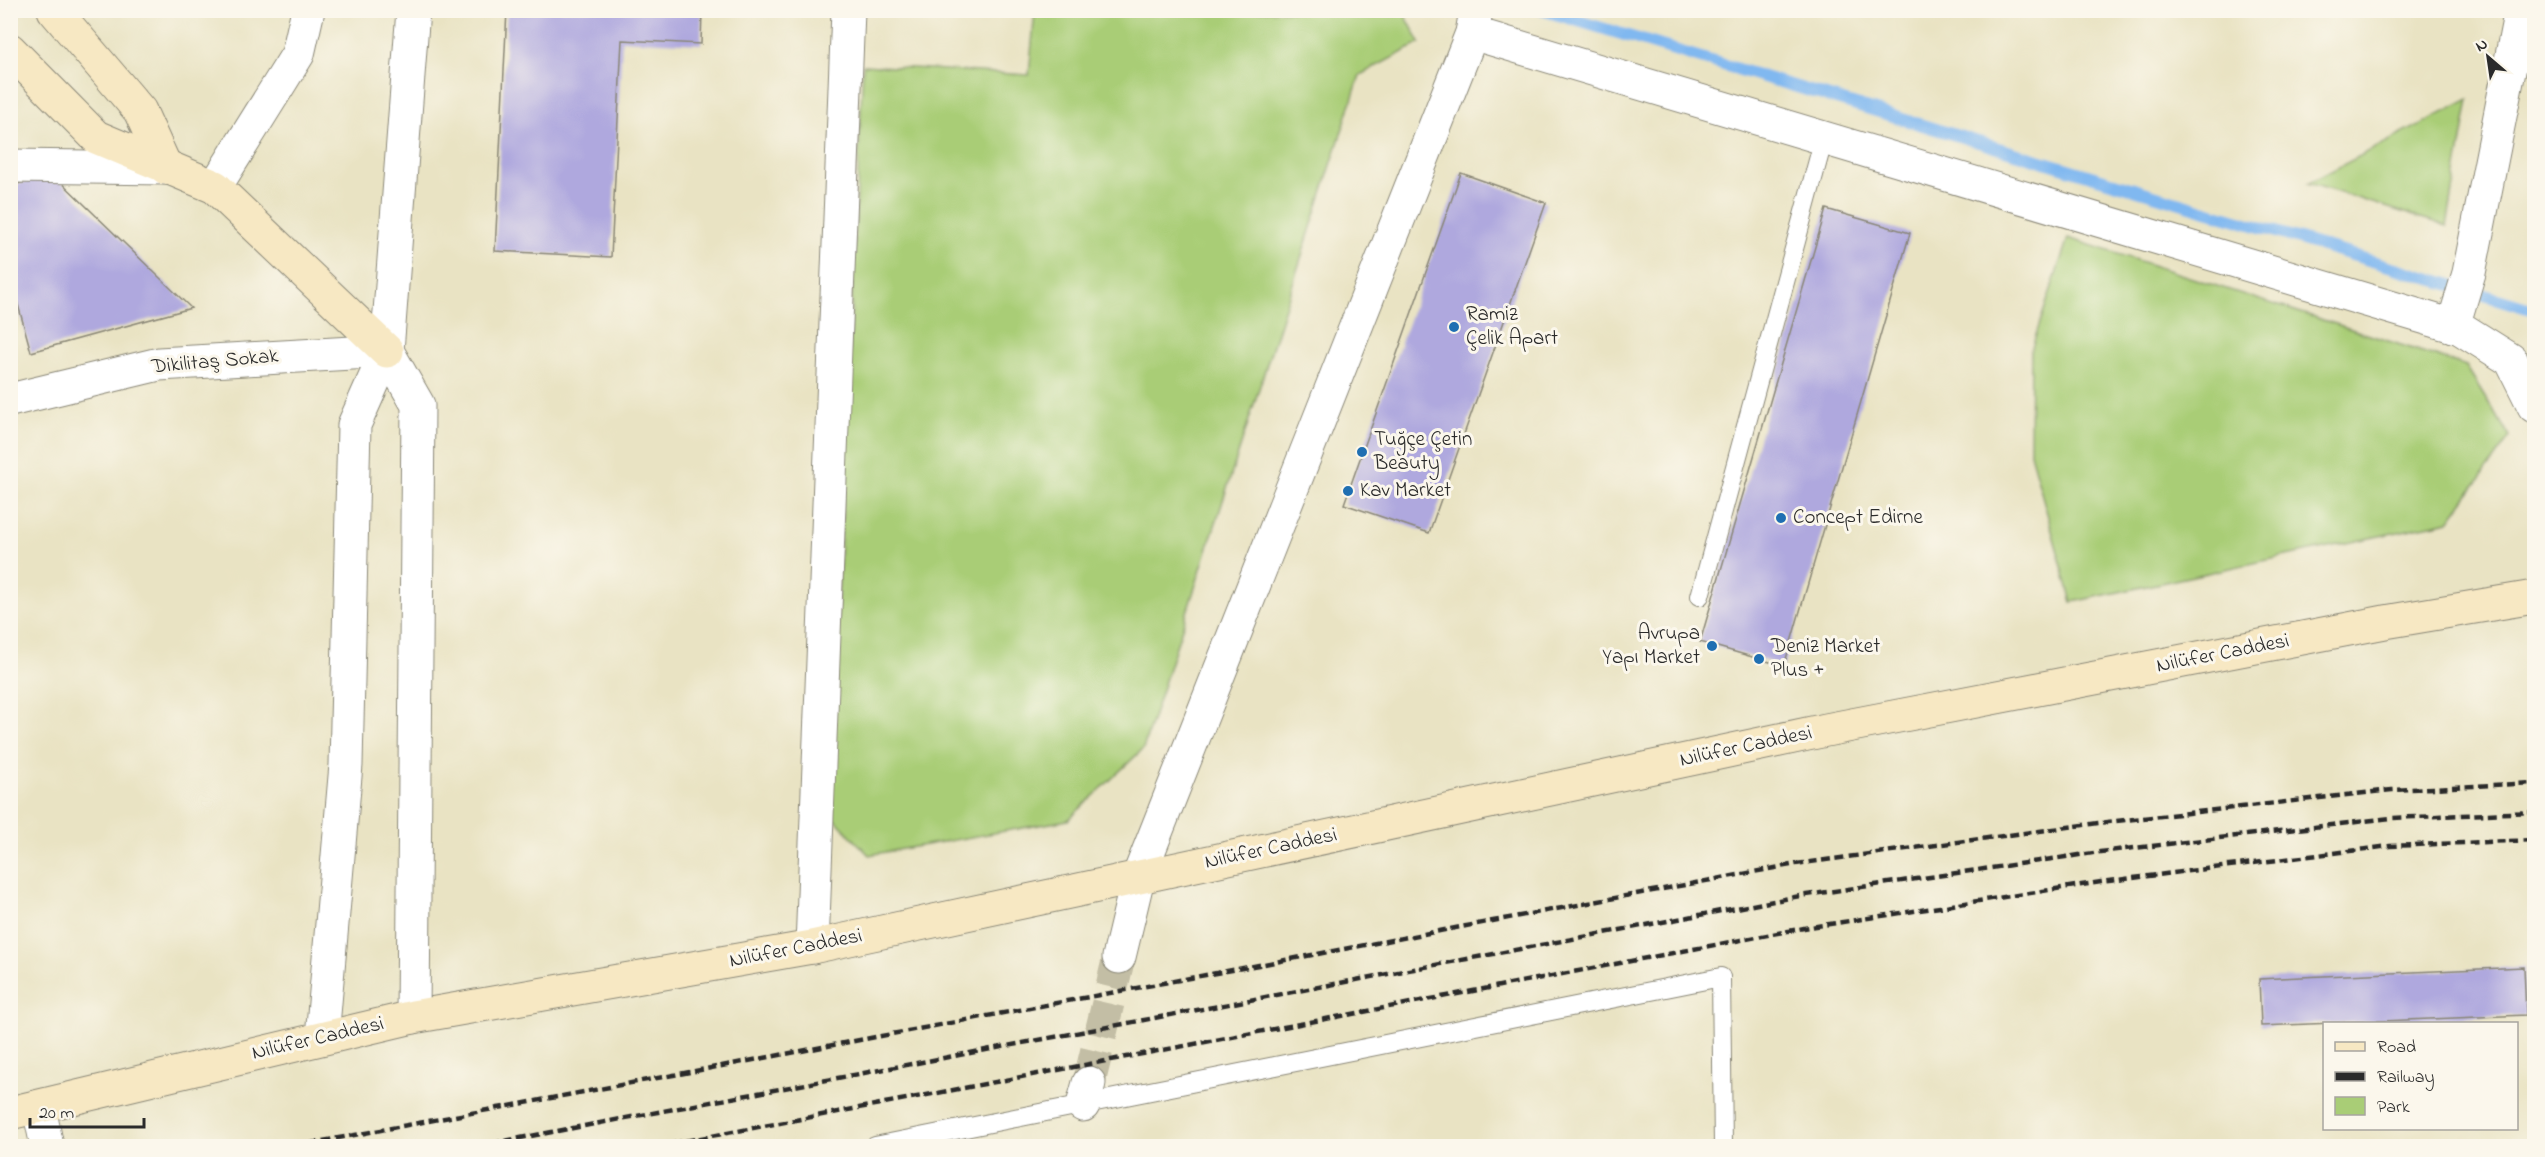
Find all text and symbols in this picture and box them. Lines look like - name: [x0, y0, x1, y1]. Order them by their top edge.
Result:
- north arrow: [2458, 27, 2518, 87]
- text: N: [2471, 32, 2492, 59]
- place label: Ramiz Çelik Apart: [1466, 300, 1558, 354]
- marker: Ramiz Çelik Apart: [1447, 320, 1461, 334]
- street label: Dikilitaş Sokak: [149, 341, 281, 383]
- place label: Tuğçe Çetin Beauty: [1373, 425, 1472, 481]
- marker: Tuğçe Çetin Beauty: [1355, 445, 1369, 459]
- place label: Kav Market: [1360, 476, 1451, 506]
- marker: Kav Market: [1341, 484, 1355, 498]
- place label: Concept Edirne: [1793, 503, 1923, 533]
- marker: Concept Edirne: [1774, 511, 1788, 525]
- place label: Avrupa Yapı Market: [1602, 619, 1700, 673]
- street label: Nilüfer Caddesi: [2154, 626, 2292, 682]
- place label: Deniz Market Plus +: [1770, 632, 1880, 686]
- marker: Avrupa Yapı Market: [1705, 639, 1719, 653]
- marker: Deniz Market Plus +: [1752, 652, 1766, 666]
- street label: Nilüfer Caddesi: [1677, 718, 1815, 776]
- street label: Nilüfer Caddesi: [1202, 820, 1340, 878]
- street label: Nilüfer Caddesi: [727, 921, 865, 977]
- street label: Nilüfer Caddesi: [249, 1009, 387, 1069]
- legend: [2323, 1022, 2518, 1130]
- text: Road: [2377, 1035, 2416, 1061]
- text: Railway: [2377, 1065, 2434, 1091]
- scale bar: [30, 1091, 144, 1129]
- text: Park: [2377, 1095, 2410, 1121]
- text: 20 m: [39, 1101, 74, 1127]

